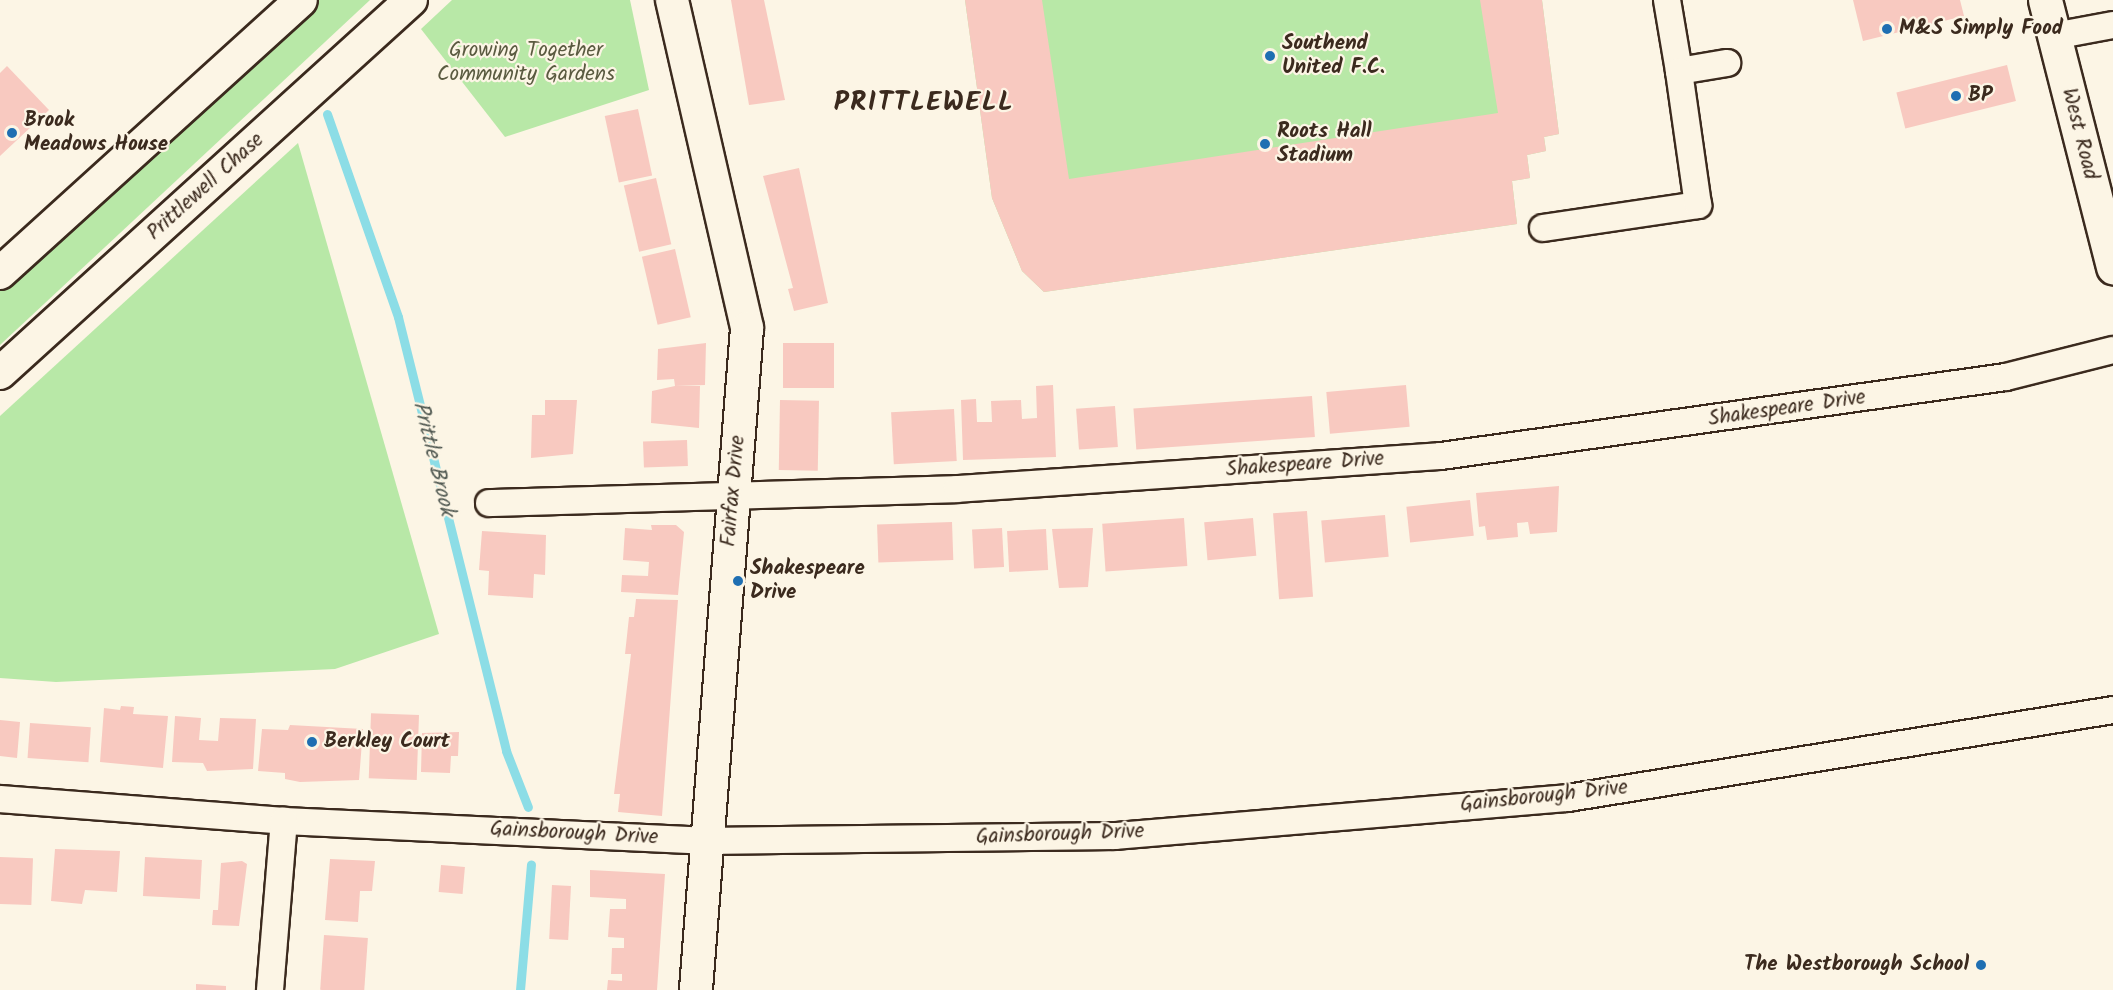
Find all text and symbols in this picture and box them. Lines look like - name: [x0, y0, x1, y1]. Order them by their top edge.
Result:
- place label: M&S Simply Food: [1899, 16, 2063, 42]
- marker: M&S Simply Food: [1880, 22, 1894, 36]
- place label: Southend United F.C.: [1282, 31, 1385, 81]
- park label: Growing Together Community Gardens: [437, 38, 615, 88]
- marker: Southend United F.C.: [1263, 49, 1277, 63]
- place label: BP: [1968, 83, 1993, 109]
- street label: West Road: [2055, 86, 2103, 182]
- district label: PRITTLEWELL: [834, 87, 1014, 119]
- marker: BP: [1949, 89, 1963, 103]
- place label: Brook Meadows House: [24, 108, 168, 158]
- place label: Roots Hall Stadium: [1277, 119, 1372, 169]
- marker: Brook Meadows House: [5, 126, 19, 140]
- street label: Prittlewell Chase: [142, 128, 270, 246]
- marker: Roots Hall Stadium: [1258, 137, 1272, 151]
- street label: Shakespeare Drive: [1707, 385, 1867, 433]
- water label: Prittle Brook: [406, 399, 460, 519]
- street label: Fairfax Drive: [717, 434, 751, 548]
- street label: Shakespeare Drive: [1225, 447, 1385, 483]
- place label: Shakespeare Drive: [750, 556, 865, 606]
- marker: Shakespeare Drive: [731, 574, 745, 588]
- place label: Berkley Court: [324, 729, 450, 755]
- marker: Berkley Court: [305, 735, 319, 749]
- street label: Gainsborough Drive: [1459, 776, 1629, 818]
- street label: Gainsborough Drive: [489, 817, 659, 851]
- street label: Gainsborough Drive: [975, 819, 1145, 851]
- place label: The Westborough School: [1744, 952, 1969, 978]
- marker: The Westborough School: [1974, 958, 1988, 972]

